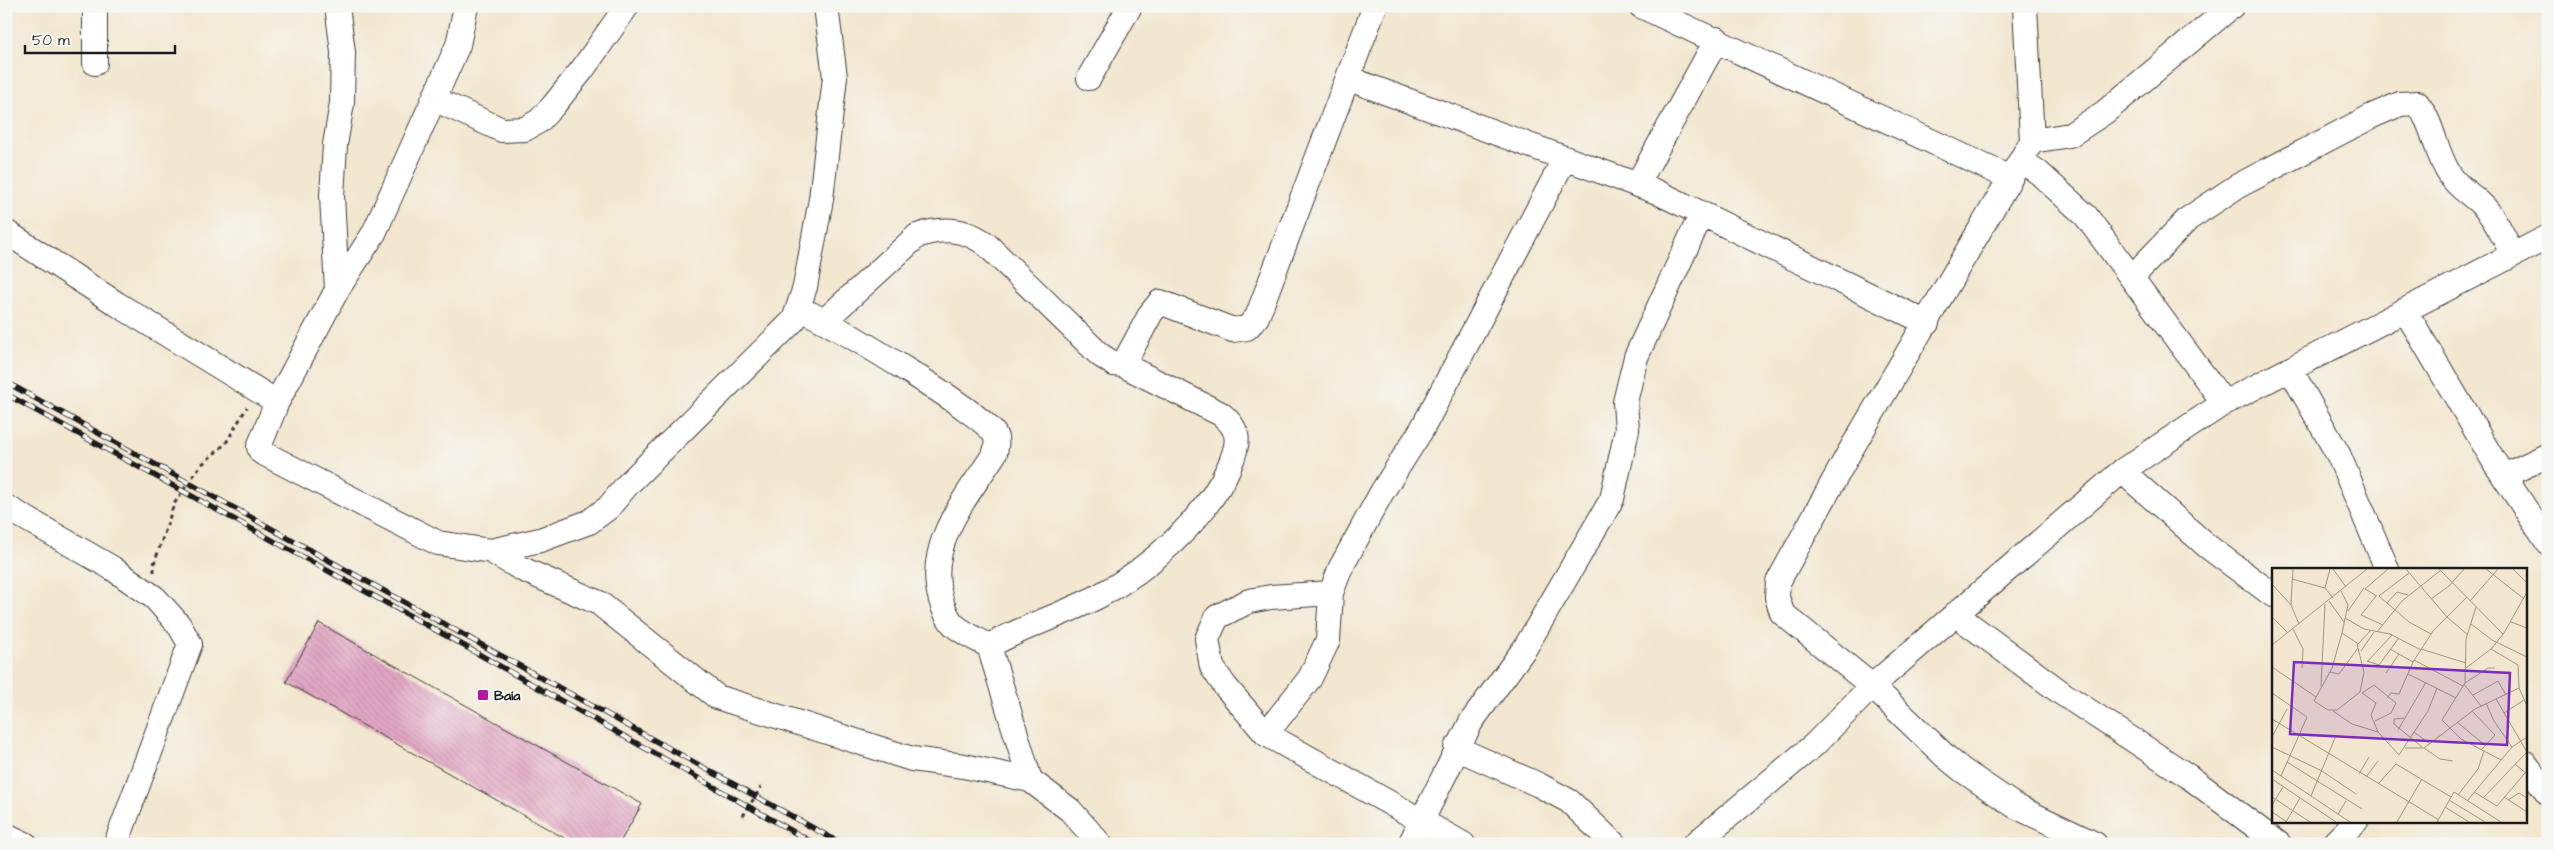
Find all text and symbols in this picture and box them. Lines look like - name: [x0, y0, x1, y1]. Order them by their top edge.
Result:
- scale bar: [25, 22, 175, 54]
- text: 50 m: [32, 30, 70, 51]
- inset map: [2272, 568, 2526, 822]
- place label: Baía: [494, 686, 521, 706]
- marker: Baía: [476, 688, 490, 702]

